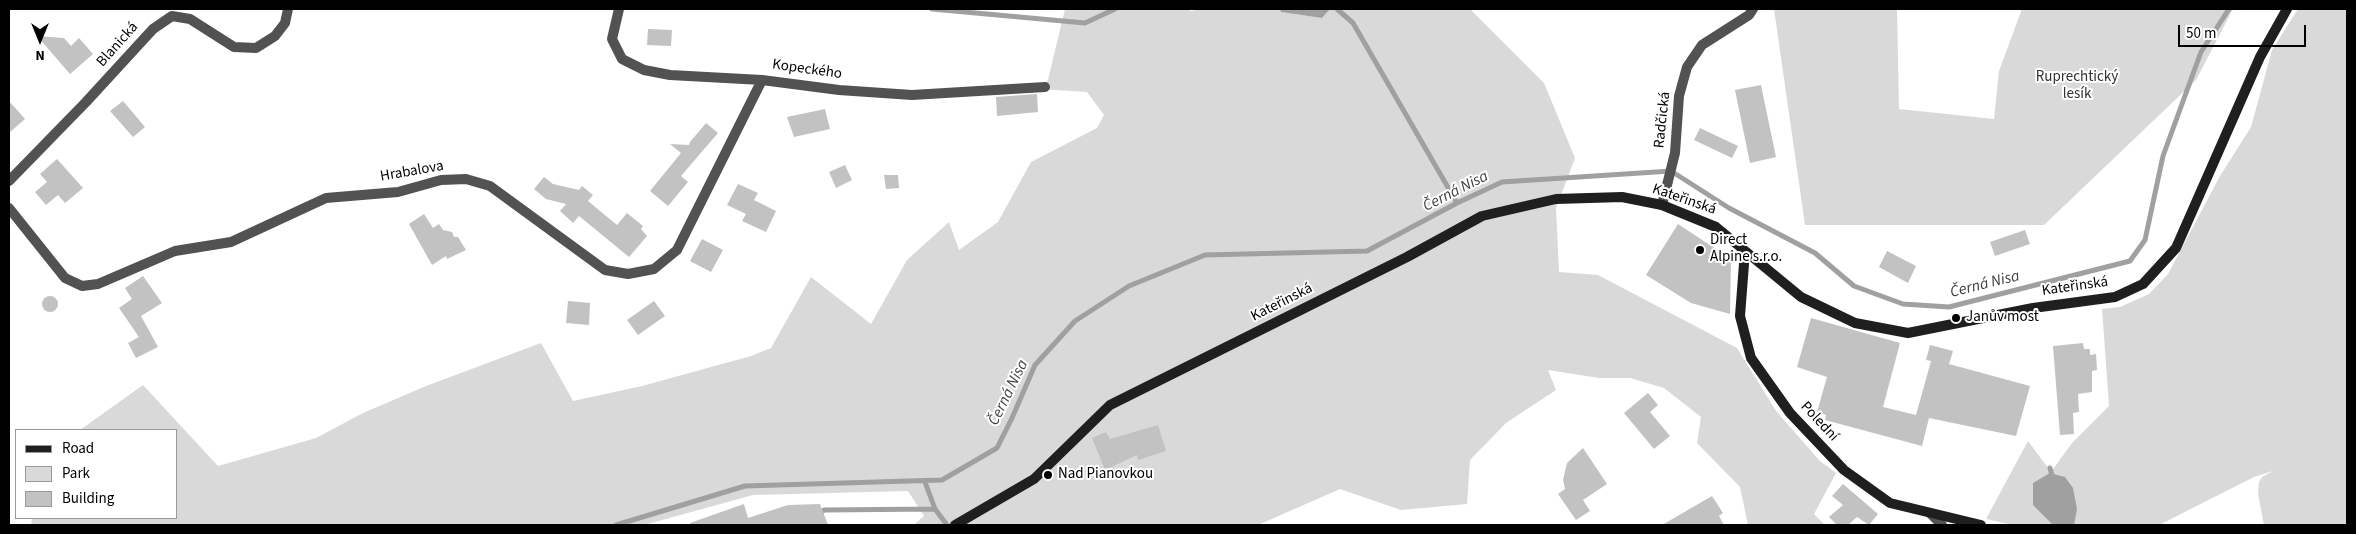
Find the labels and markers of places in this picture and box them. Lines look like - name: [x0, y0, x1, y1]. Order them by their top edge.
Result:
- place label: Direct Alpine s.r.o.: [1710, 232, 1782, 267]
- marker: Direct Alpine s.r.o.: [1694, 244, 1706, 256]
- place label: Janův most: [1966, 309, 2039, 327]
- marker: Janův most: [1950, 312, 1962, 324]
- place label: Nad Pianovkou: [1058, 466, 1153, 484]
- marker: Nad Pianovkou: [1042, 469, 1054, 481]

